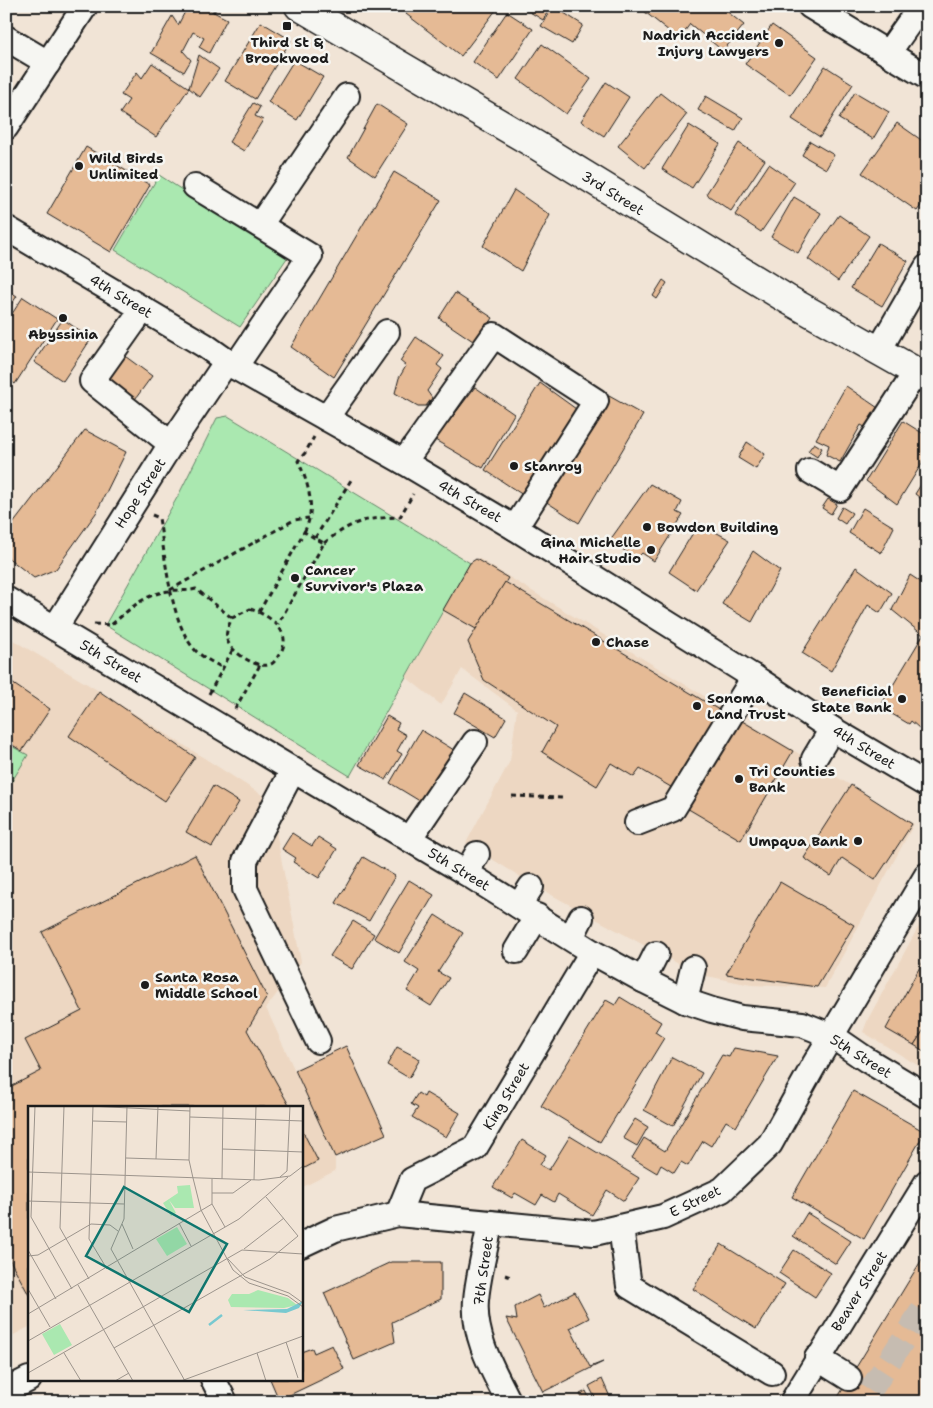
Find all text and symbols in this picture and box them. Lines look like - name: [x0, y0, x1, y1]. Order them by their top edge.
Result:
- marker: Third St & Brookwood: [281, 20, 293, 32]
- place label: Nadrich Accident Injury Lawyers: [642, 26, 769, 60]
- place label: Third St & Brookwood: [245, 33, 329, 67]
- marker: Nadrich Accident Injury Lawyers: [773, 37, 785, 49]
- place label: Wild Birds Unlimited: [89, 149, 163, 183]
- marker: Wild Birds Unlimited: [73, 160, 85, 172]
- street label: 3rd Street: [578, 167, 648, 219]
- street label: 4th Street: [86, 270, 156, 322]
- marker: Abyssinia: [57, 312, 69, 324]
- place label: Abyssinia: [28, 325, 98, 343]
- street label: Hope Street: [111, 454, 169, 532]
- place label: Stanroy: [524, 457, 582, 475]
- marker: Stanroy: [508, 460, 520, 472]
- street label: 4th Street: [435, 476, 505, 526]
- place label: Bowdon Building: [657, 518, 778, 536]
- marker: Bowdon Building: [641, 521, 653, 533]
- place label: Gina Michelle Hair Studio: [541, 533, 641, 567]
- marker: Gina Michelle Hair Studio: [645, 544, 657, 556]
- place label: Cancer Survivor's Plaza: [305, 561, 424, 595]
- marker: Cancer Survivor's Plaza: [289, 572, 301, 584]
- place label: Chase: [606, 633, 649, 651]
- street label: 5th Street: [77, 635, 145, 687]
- marker: Chase: [590, 636, 602, 648]
- place label: Beneficial State Bank: [811, 682, 892, 716]
- place label: Sonoma Land Trust: [707, 689, 786, 723]
- marker: Beneficial State Bank: [896, 693, 908, 705]
- marker: Sonoma Land Trust: [691, 700, 703, 712]
- street label: 4th Street: [829, 721, 899, 773]
- place label: Tri Counties Bank: [749, 762, 835, 796]
- marker: Tri Counties Bank: [733, 773, 745, 785]
- place label: Umpqua Bank: [749, 832, 848, 850]
- marker: Umpqua Bank: [852, 835, 864, 847]
- street label: 5th Street: [425, 843, 493, 895]
- place label: Santa Rosa Middle School: [155, 968, 258, 1002]
- marker: Santa Rosa Middle School: [139, 979, 151, 991]
- street label: 5th Street: [827, 1030, 895, 1082]
- street label: King Street: [479, 1059, 533, 1133]
- inset map: [28, 1106, 302, 1380]
- street label: E Street: [666, 1181, 724, 1221]
- street label: 7th Street: [469, 1235, 497, 1307]
- street label: Beaver Street: [827, 1247, 891, 1335]

